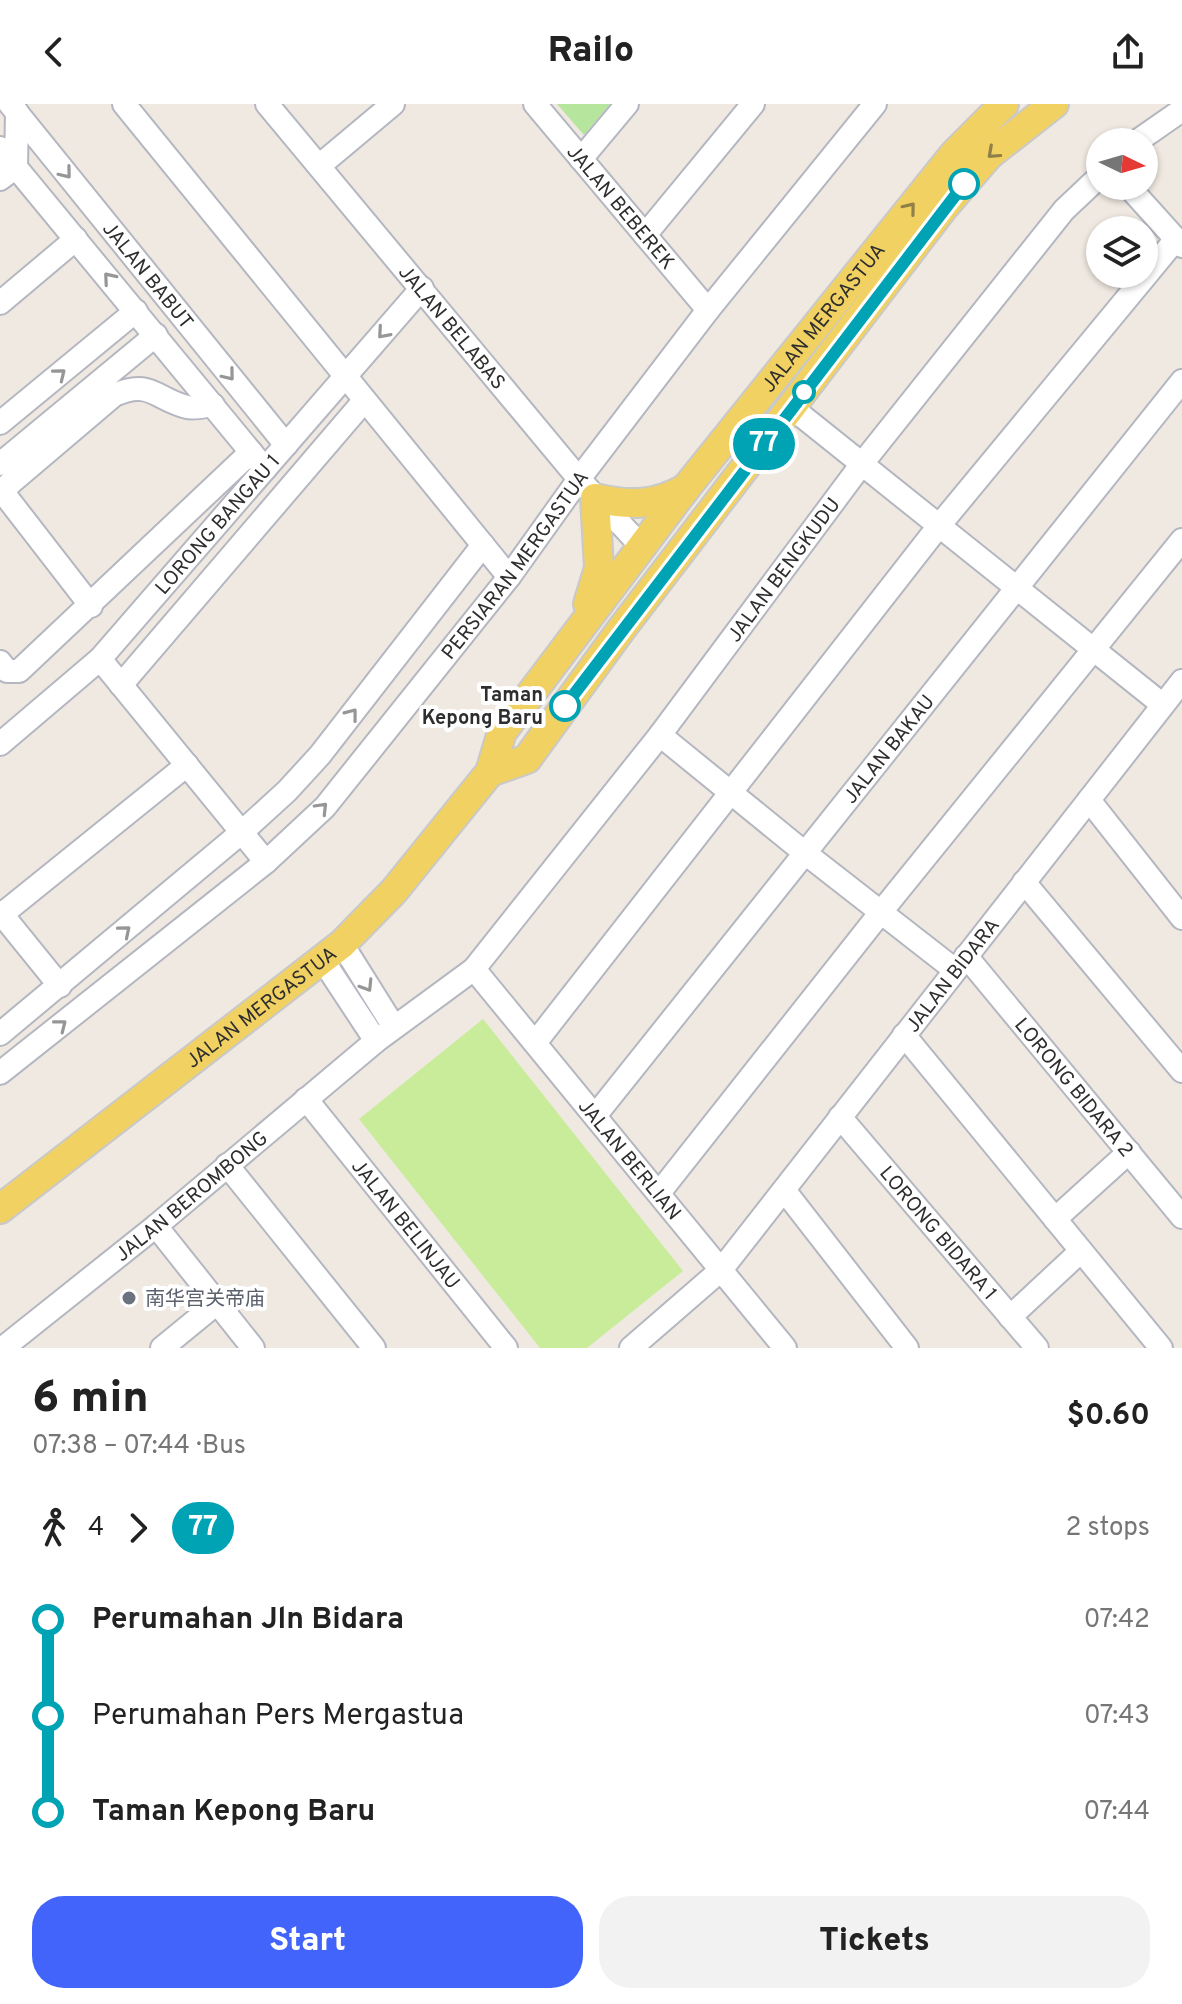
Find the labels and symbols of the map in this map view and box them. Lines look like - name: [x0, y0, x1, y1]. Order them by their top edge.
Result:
- north arrow: [1086, 128, 1158, 200]
- street label: JALAN BEBEREK: [560, 140, 679, 276]
- one-way arrow: [987, 143, 1002, 157]
- one-way arrow: [56, 164, 71, 178]
- unlabelled marker: [949, 169, 979, 199]
- one-way arrow: [900, 203, 915, 218]
- street label: JALAN BABUT: [96, 217, 198, 335]
- street label: JALAN MERGASTUA: [757, 239, 892, 399]
- street label: JALAN BELABAS: [392, 261, 510, 396]
- one-way arrow: [104, 273, 119, 288]
- one-way arrow: [378, 323, 393, 338]
- one-way arrow: [220, 366, 234, 381]
- one-way arrow: [51, 369, 65, 384]
- unlabelled marker: [793, 381, 815, 403]
- line badge: 77: [728, 418, 800, 470]
- street label: LORONG BANGAU 1: [150, 450, 287, 601]
- street label: PERSIARAN MERGASTUA: [437, 466, 596, 666]
- street label: JALAN BENGKUDU: [723, 493, 847, 648]
- place label: Taman Kepong Baru: [422, 683, 543, 732]
- street label: JALAN BAKAU: [838, 690, 941, 810]
- marker: Taman Kepong Baru: [550, 691, 580, 721]
- one-way arrow: [342, 708, 356, 723]
- one-way arrow: [313, 803, 328, 817]
- street label: JALAN BIDARA: [901, 914, 1006, 1038]
- one-way arrow: [115, 926, 130, 941]
- street label: JALAN MERGASTUA: [181, 942, 343, 1075]
- one-way arrow: [357, 977, 372, 992]
- street label: LORONG BIDARA 2: [1008, 1013, 1138, 1163]
- one-way arrow: [52, 1020, 66, 1035]
- street label: JALAN BERLIAN: [571, 1095, 686, 1226]
- street label: JALAN BEROMBONG: [111, 1126, 274, 1268]
- street label: JALAN BELINJAU: [345, 1155, 465, 1295]
- street label: LORONG BIDARA 1: [873, 1161, 1002, 1306]
- place label: 南华宫关帝庙: [145, 1287, 265, 1313]
- marker: 南华宫关帝庙: [120, 1289, 138, 1307]

